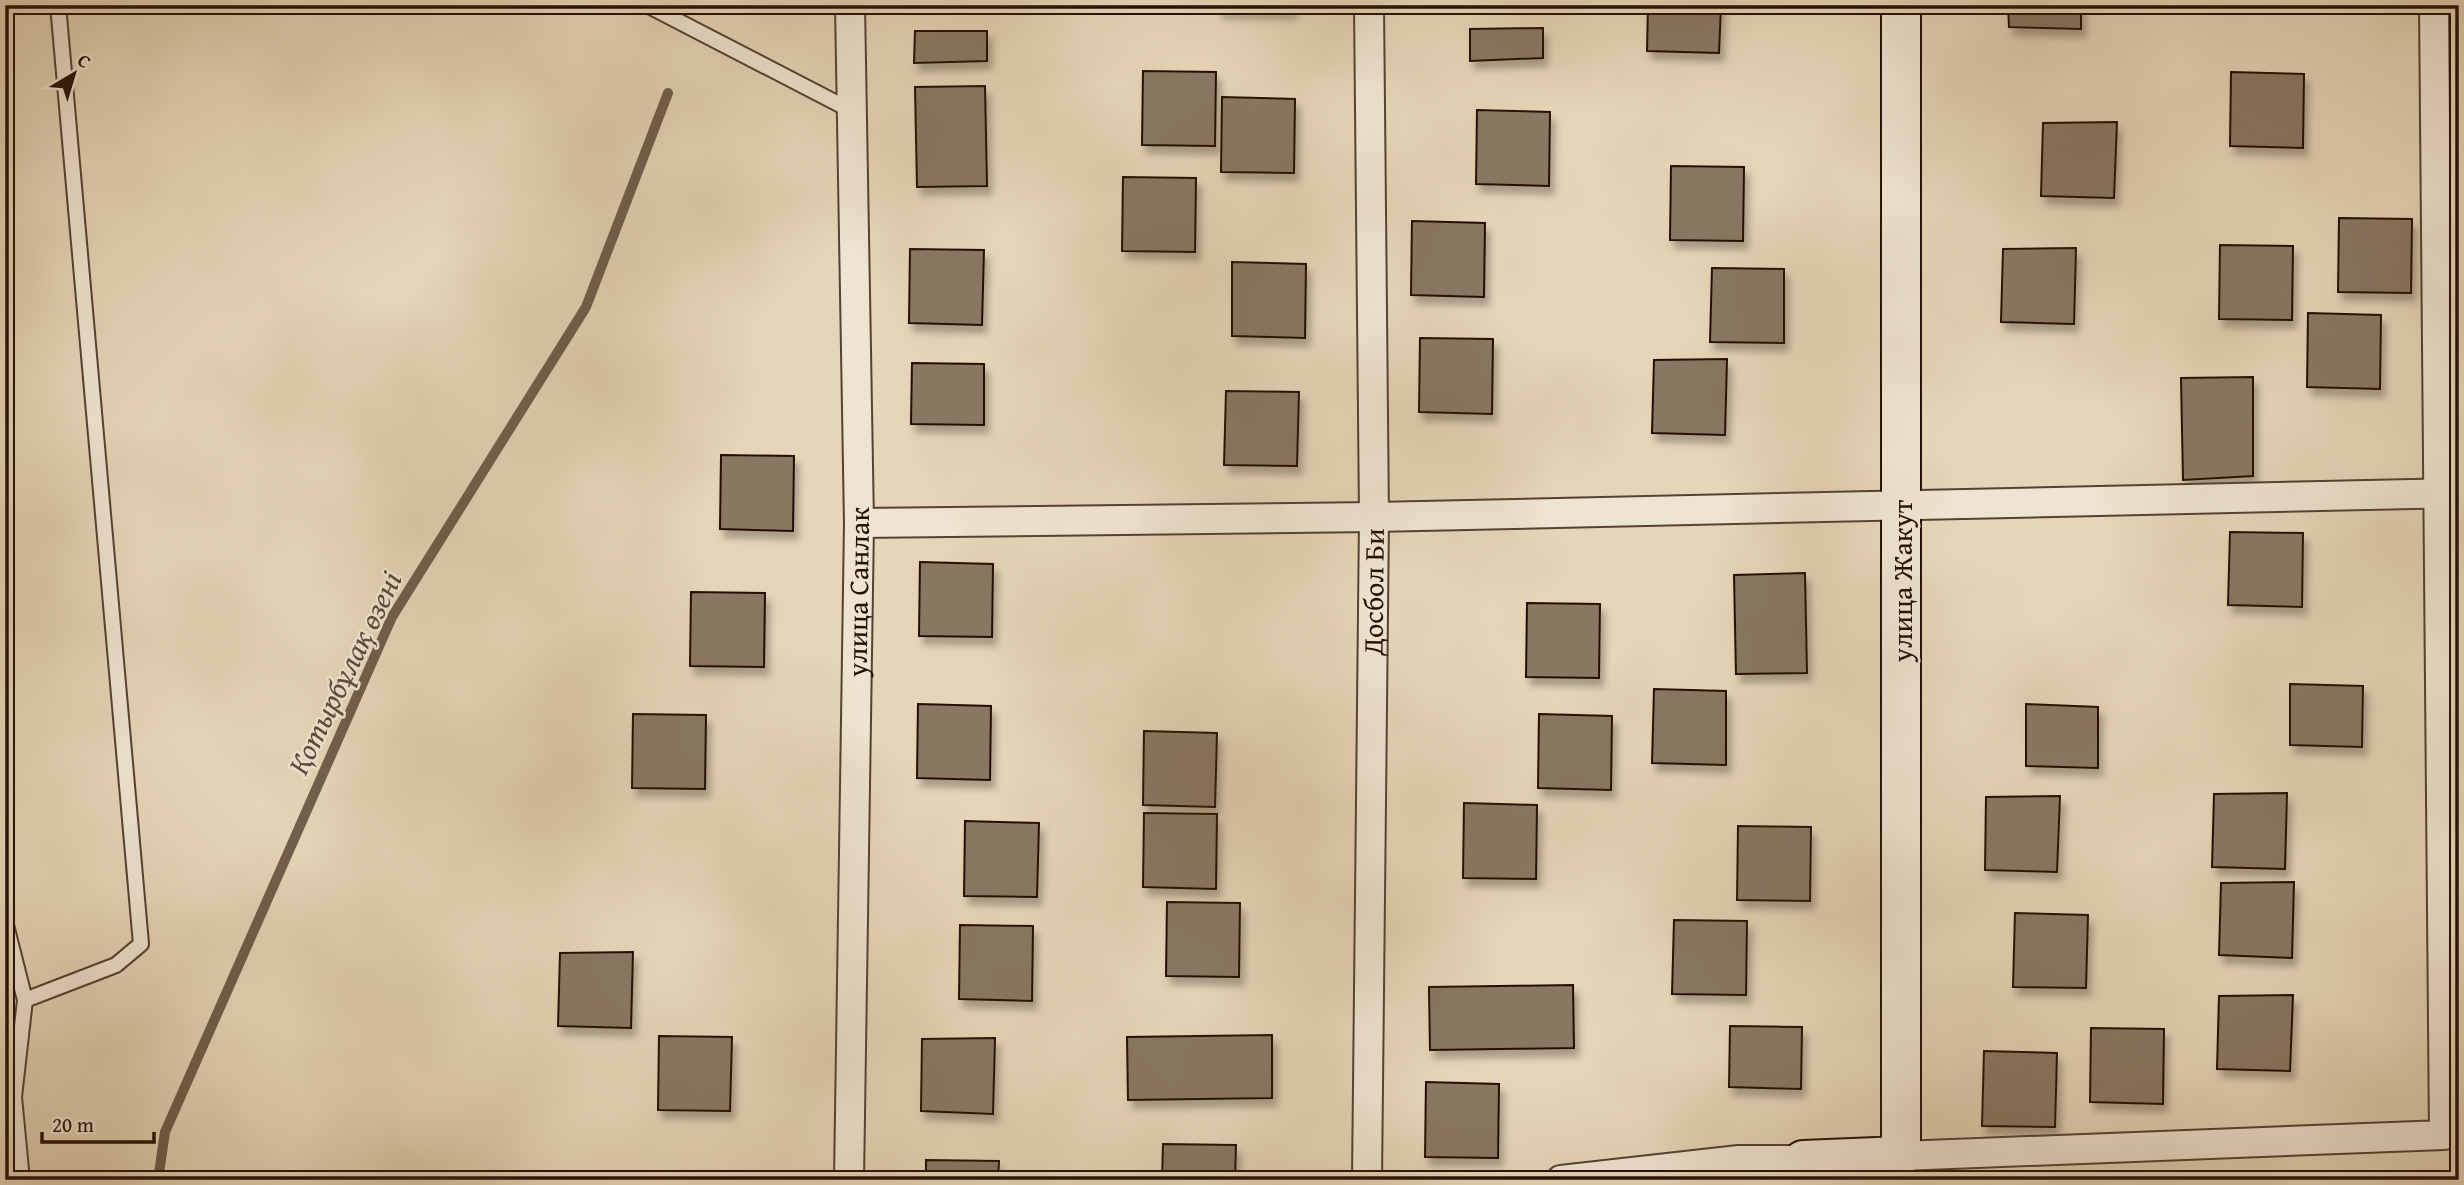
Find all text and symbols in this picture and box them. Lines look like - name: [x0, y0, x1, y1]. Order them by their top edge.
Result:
- north arrow: [38, 38, 108, 108]
- text: С: [72, 46, 98, 75]
- street label: улица Жакут: [1881, 499, 1922, 663]
- street label: улица Санлак: [836, 506, 879, 678]
- street label: Досбол Би: [1352, 528, 1394, 657]
- water label: Қотырбұлақ өзені: [276, 563, 412, 781]
- scale bar: [42, 1101, 154, 1145]
- text: 20 m: [52, 1109, 94, 1140]

